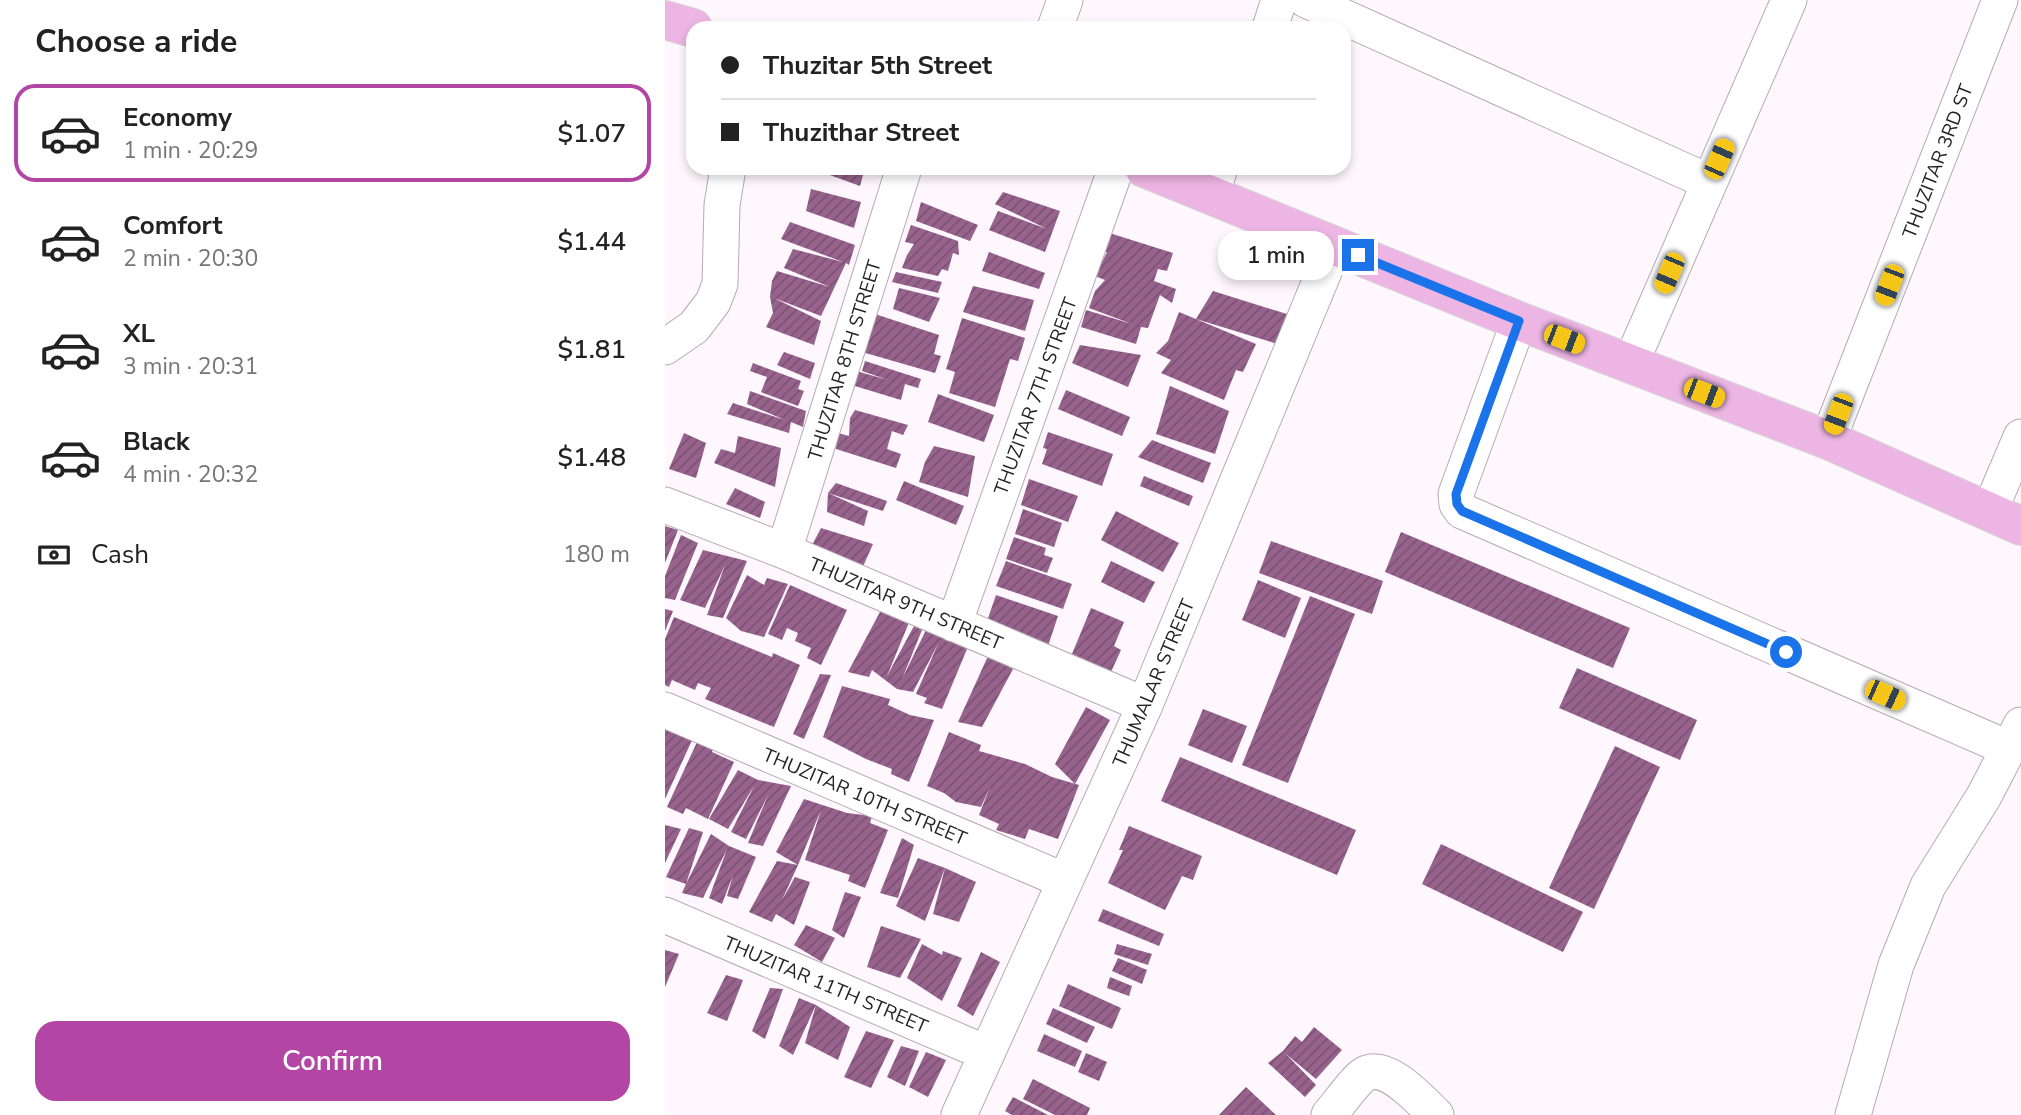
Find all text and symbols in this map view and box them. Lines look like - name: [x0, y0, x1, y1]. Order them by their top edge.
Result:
- text: Choose a ride: [35, 20, 237, 63]
- text: Thuzitar 5th Street: [763, 48, 992, 83]
- street label: THUZITAR 3RD ST: [1897, 80, 1980, 242]
- text: Economy: [123, 100, 232, 135]
- icon: car: [39, 102, 102, 165]
- text: Thuzithar Street: [763, 115, 959, 150]
- text: $1.07: [557, 116, 626, 151]
- text: 1 min · 20:29: [123, 135, 258, 166]
- car: [1701, 136, 1738, 182]
- text: Comfort: [123, 208, 223, 243]
- icon: car: [39, 210, 102, 273]
- text: $1.44: [557, 224, 626, 259]
- callout: 1 min: [1218, 230, 1333, 280]
- route end: [1342, 239, 1374, 271]
- text: 1 min: [1247, 240, 1305, 271]
- text: 2 min · 20:30: [123, 243, 258, 274]
- car: [1652, 250, 1687, 296]
- street label: THUZITAR 8TH STREET: [802, 256, 888, 464]
- car: [1872, 262, 1907, 308]
- street label: THUZITAR 7TH STREET: [988, 294, 1084, 499]
- text: XL: [123, 316, 155, 351]
- icon: car: [39, 318, 102, 381]
- car: [1541, 322, 1588, 356]
- text: $1.81: [557, 332, 626, 367]
- text: 3 min · 20:31: [123, 351, 258, 382]
- car: [1681, 376, 1728, 410]
- car: [1821, 391, 1856, 437]
- text: Black: [123, 424, 190, 459]
- icon: car: [39, 426, 102, 489]
- text: $1.48: [557, 440, 626, 475]
- text: 4 min · 20:32: [123, 459, 258, 490]
- icon: cash: [35, 536, 73, 574]
- text: Cash: [91, 537, 149, 572]
- text: 180 m: [563, 539, 630, 570]
- street label: THUZITAR 9TH STREET: [805, 551, 1007, 657]
- street label: THUMALAR STREET: [1107, 595, 1201, 771]
- route start: [1770, 636, 1802, 668]
- car: [1862, 677, 1909, 713]
- street label: THUZITAR 10TH STREET: [758, 742, 971, 852]
- street label: THUZITAR 11TH STREET: [719, 930, 932, 1040]
- button: Confirm: [35, 1021, 630, 1101]

